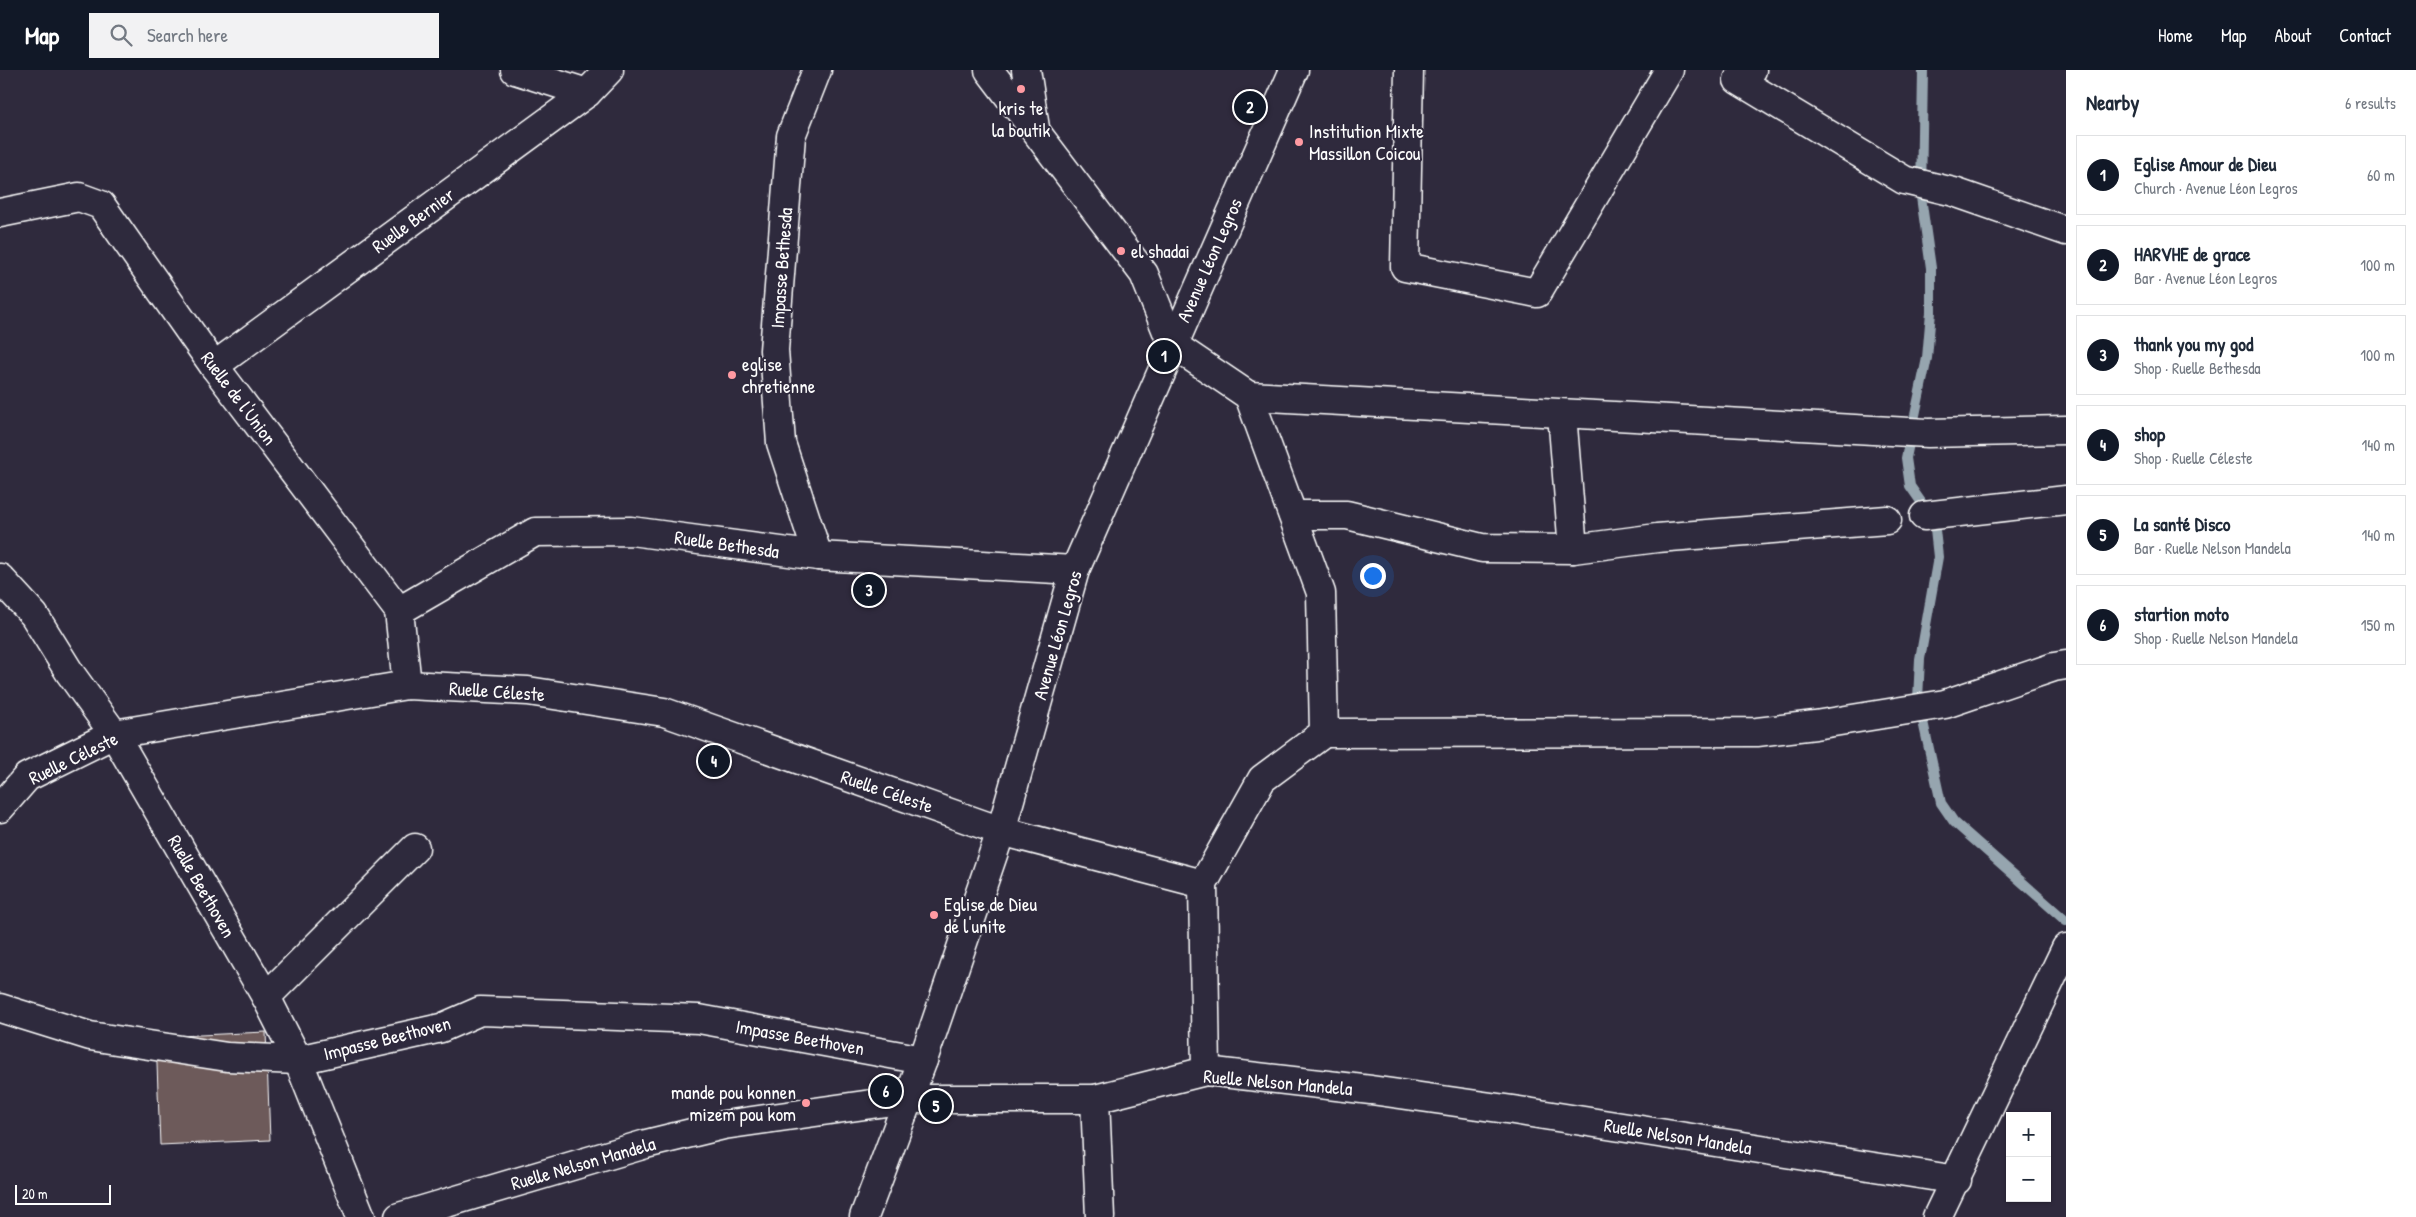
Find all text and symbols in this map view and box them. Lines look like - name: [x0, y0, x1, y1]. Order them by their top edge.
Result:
- search box: [89, 13, 439, 58]
- text: Map: [25, 19, 59, 51]
- icon: search: [107, 21, 135, 49]
- text: Search here: [147, 22, 228, 48]
- text: Home: [2158, 23, 2193, 48]
- text: Map: [2221, 23, 2246, 48]
- text: About: [2274, 23, 2311, 48]
- text: Contact: [2339, 23, 2391, 48]
- marker: kris te la boutik: [1015, 83, 1027, 95]
- pin: 2: [1234, 88, 1266, 126]
- text: Nearby: [2086, 88, 2139, 117]
- text: 6 results: [2345, 92, 2396, 114]
- place label: kris te la boutik: [992, 95, 1050, 143]
- place label: Institution Mixte Massillon Coicou: [1309, 118, 1424, 166]
- marker: Institution Mixte Massillon Coicou: [1293, 136, 1305, 148]
- text: Eglise Amour de Dieu: [2134, 151, 2276, 177]
- text: 1: [2100, 164, 2106, 186]
- text: 60 m: [2367, 164, 2395, 186]
- text: Church · Avenue Léon Legros: [2134, 177, 2298, 199]
- street label: Ruelle Bernier: [366, 181, 460, 259]
- street label: Avenue Léon Legros: [1170, 194, 1248, 326]
- street label: Impasse Bethesda: [764, 206, 798, 329]
- place label: el shadai: [1131, 238, 1190, 264]
- text: HARVHE de grace: [2134, 241, 2251, 267]
- marker: el shadai: [1115, 245, 1127, 257]
- text: 2: [2099, 254, 2107, 276]
- text: 100 m: [2360, 254, 2395, 276]
- text: Bar · Avenue Léon Legros: [2134, 267, 2277, 289]
- text: thank you my god: [2134, 331, 2253, 357]
- pin: 1: [1148, 337, 1180, 375]
- text: 3: [2099, 344, 2107, 366]
- text: 100 m: [2360, 344, 2395, 366]
- street label: Ruelle de l'Union: [195, 346, 283, 450]
- place label: eglise chretienne: [742, 351, 816, 399]
- text: Shop · Ruelle Bethesda: [2134, 357, 2261, 379]
- marker: eglise chretienne: [726, 369, 738, 381]
- text: shop: [2134, 421, 2165, 447]
- text: 4: [2100, 434, 2106, 456]
- text: 140 m: [2361, 434, 2395, 456]
- text: Shop · Ruelle Céleste: [2134, 447, 2253, 469]
- text: La santé Disco: [2134, 511, 2230, 537]
- street label: Ruelle Bethesda: [673, 524, 782, 564]
- text: 5: [2100, 524, 2106, 546]
- text: 140 m: [2361, 524, 2395, 546]
- text: Bar · Ruelle Nelson Mandela: [2134, 537, 2291, 559]
- your location: [1360, 563, 1386, 589]
- street label: Avenue Léon Legros: [1026, 567, 1088, 703]
- pin: 3: [853, 571, 885, 609]
- text: startion moto: [2134, 601, 2229, 627]
- text: 6: [2100, 614, 2106, 636]
- text: 150 m: [2361, 614, 2395, 636]
- text: Shop · Ruelle Nelson Mandela: [2134, 627, 2298, 649]
- street label: Ruelle Céleste: [448, 675, 546, 707]
- street label: Ruelle Céleste: [24, 725, 122, 791]
- pin: 4: [698, 742, 730, 780]
- street label: Ruelle Céleste: [837, 763, 937, 819]
- street label: Ruelle Beethoven: [162, 830, 242, 942]
- place label: Eglise de Dieu de l'unite: [944, 891, 1038, 939]
- marker: Eglise de Dieu de l'unite: [928, 909, 940, 921]
- street label: Impasse Beethoven: [321, 1010, 453, 1066]
- street label: Impasse Beethoven: [734, 1013, 866, 1061]
- street label: Ruelle Nelson Mandela: [1202, 1063, 1354, 1102]
- pin: 6: [870, 1072, 902, 1110]
- place label: mande pou konnen mizem pou kom: [671, 1079, 796, 1127]
- pin: 5: [920, 1087, 952, 1125]
- marker: mande pou konnen mizem pou kom: [800, 1097, 812, 1109]
- street label: Ruelle Nelson Mandela: [1602, 1111, 1754, 1161]
- map controls: [2006, 1112, 2051, 1202]
- button: +: [2006, 1112, 2051, 1157]
- street label: Ruelle Nelson Mandela: [508, 1130, 659, 1196]
- button: −: [2006, 1157, 2051, 1202]
- scale bar: [15, 1182, 111, 1205]
- text: 20 m: [22, 1184, 48, 1203]

